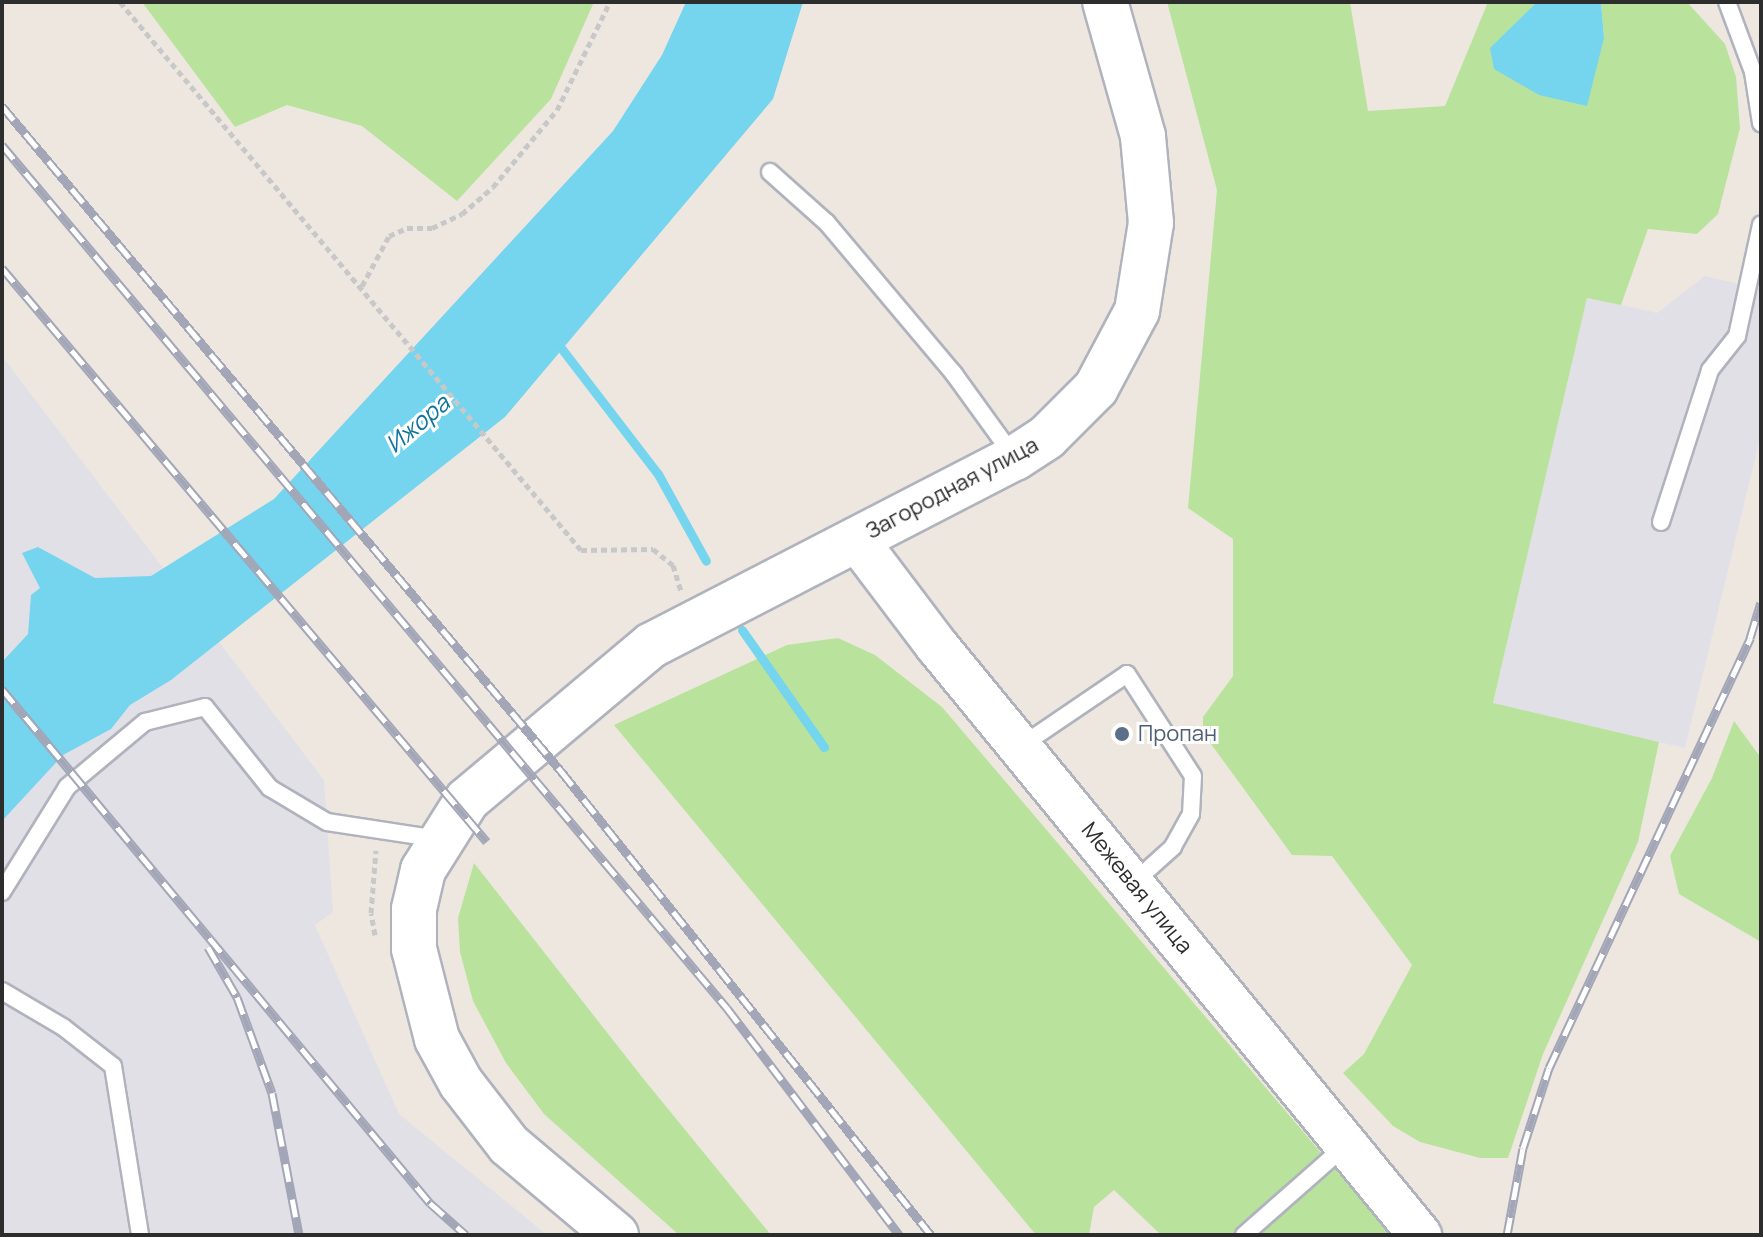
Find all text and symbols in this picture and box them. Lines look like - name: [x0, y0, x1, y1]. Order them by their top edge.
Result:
- water label: Ижора: [379, 388, 455, 458]
- street label: Загородная улица: [861, 431, 1043, 545]
- place label: Пропан: [1138, 721, 1217, 747]
- marker: Пропан: [1113, 725, 1131, 743]
- street label: Межевая улица: [1076, 817, 1198, 959]

